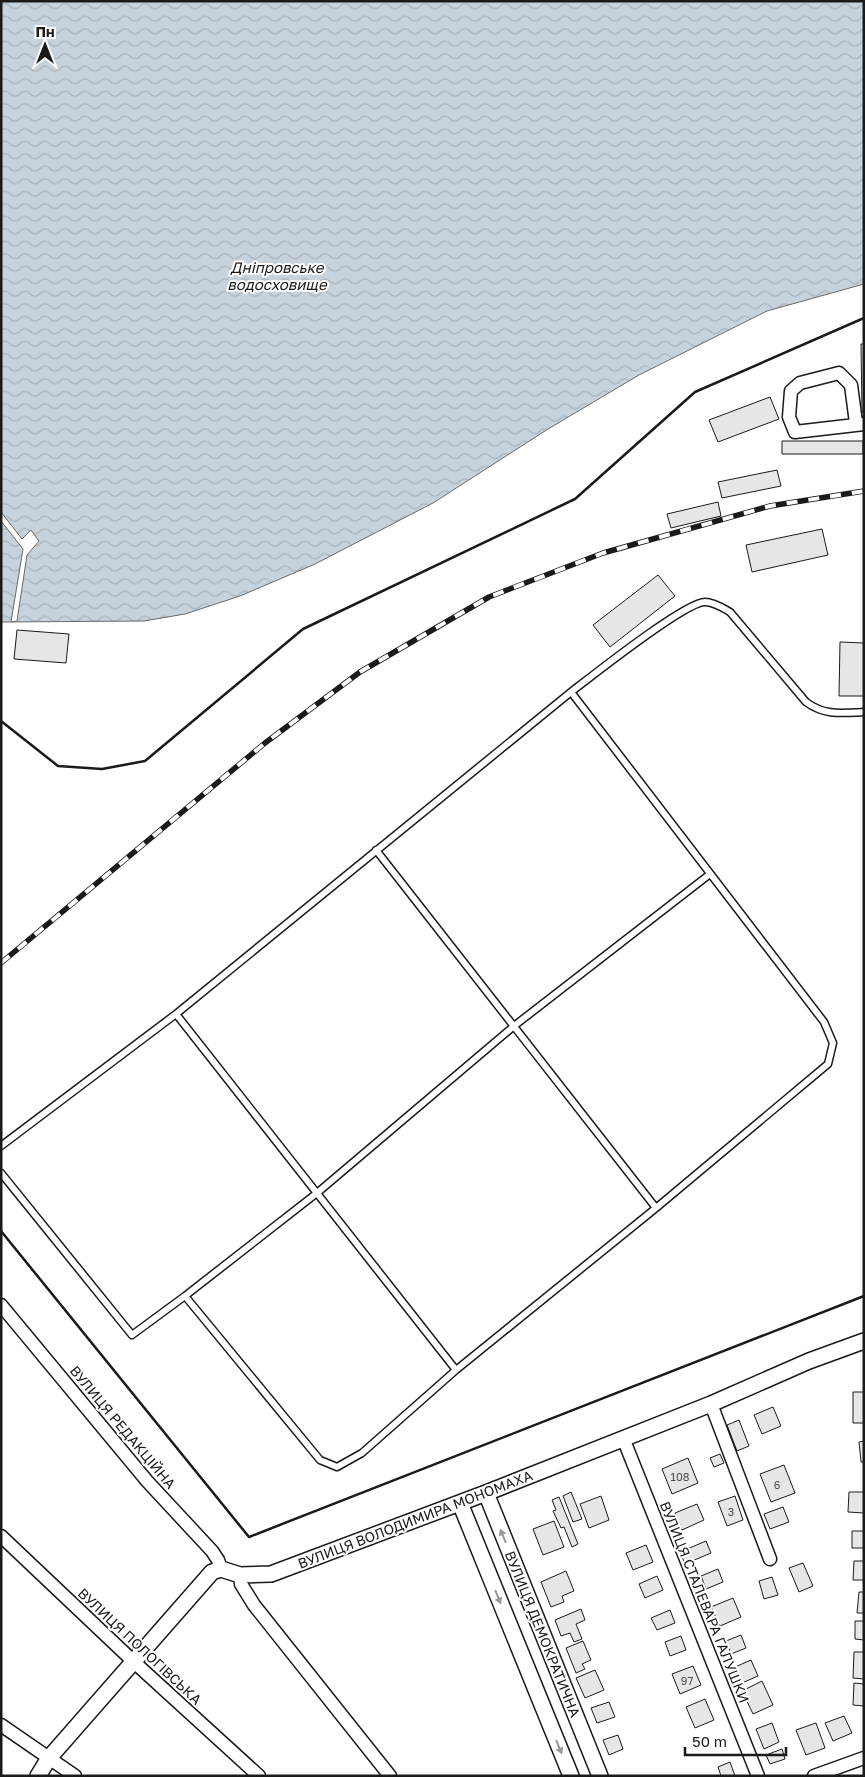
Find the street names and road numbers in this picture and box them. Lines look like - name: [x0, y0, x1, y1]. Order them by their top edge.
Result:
- street label: ВУЛИЦЯ РЕДАКЦІЙНА: [67, 1362, 180, 1492]
- street label: ВУЛИЦЯ ВОЛОДИМИРА МОНОМАХА: [295, 1466, 535, 1572]
- street label: ВУЛИЦЯ СТАЛЕВАРА ГАЛУШКИ: [657, 1499, 753, 1705]
- street label: ВУЛИЦЯ ДЕМОКРАТИЧНА: [502, 1548, 584, 1720]
- street label: ВУЛИЦЯ ПОЛОГІВСЬКА: [75, 1584, 206, 1708]

